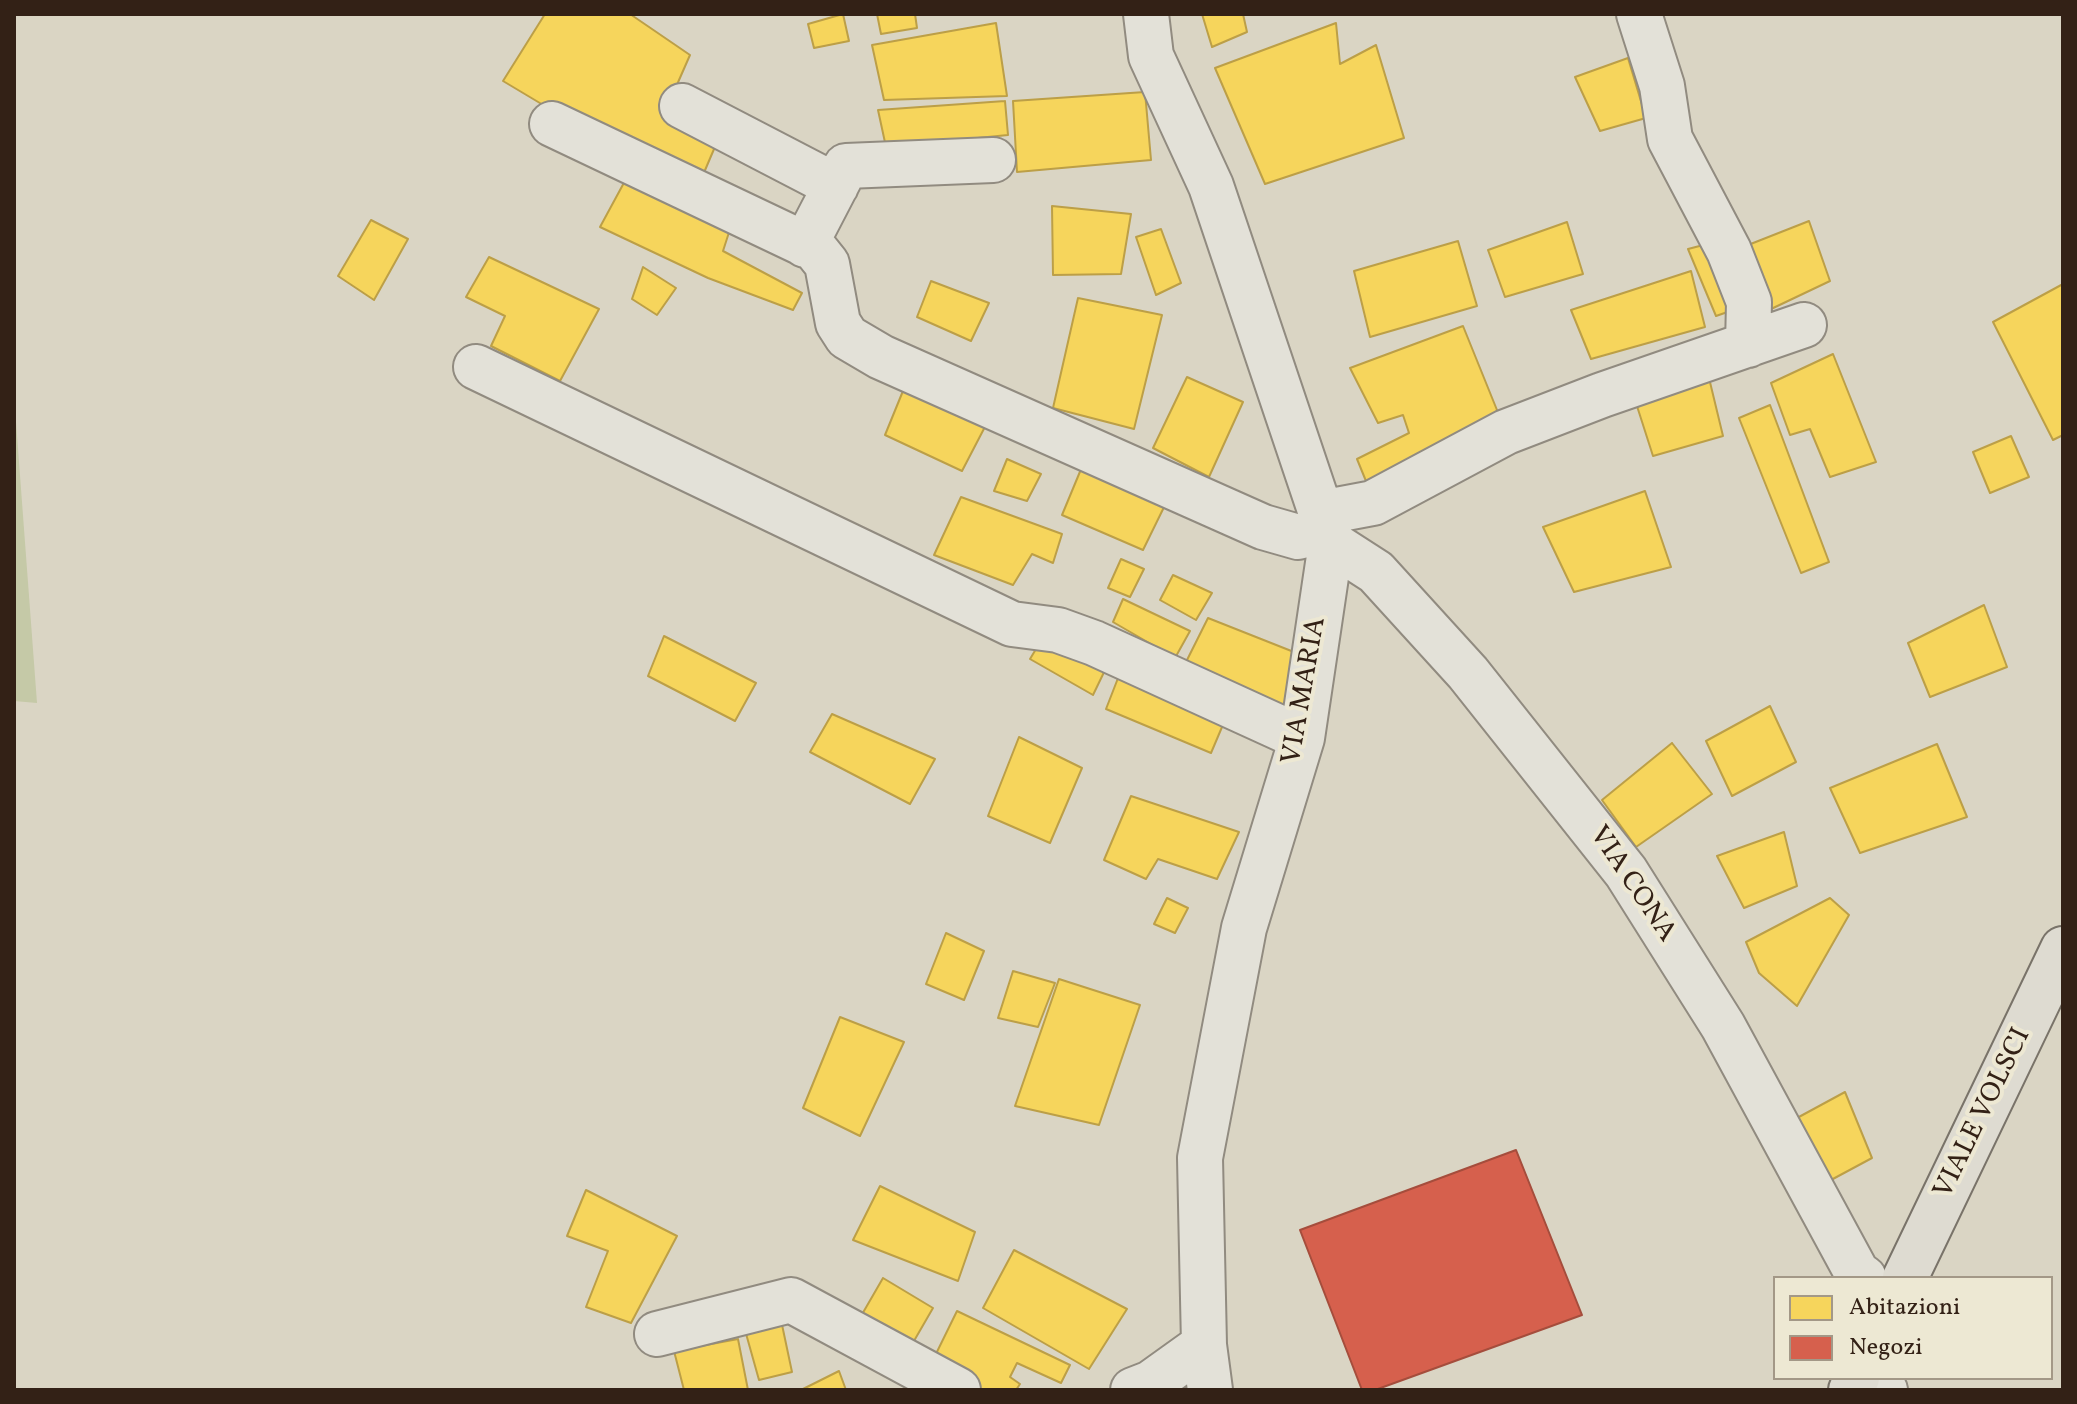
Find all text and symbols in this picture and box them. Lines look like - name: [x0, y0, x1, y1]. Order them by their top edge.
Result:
- street label: VIA MARIA: [1277, 615, 1335, 767]
- street label: VIA CONA: [1580, 821, 1682, 949]
- street label: VIALE VOLSCI: [1928, 1023, 2040, 1205]
- legend: [1773, 1276, 2053, 1380]
- text: Abitazioni: [1849, 1291, 1960, 1325]
- text: Negozi: [1849, 1331, 1922, 1365]

